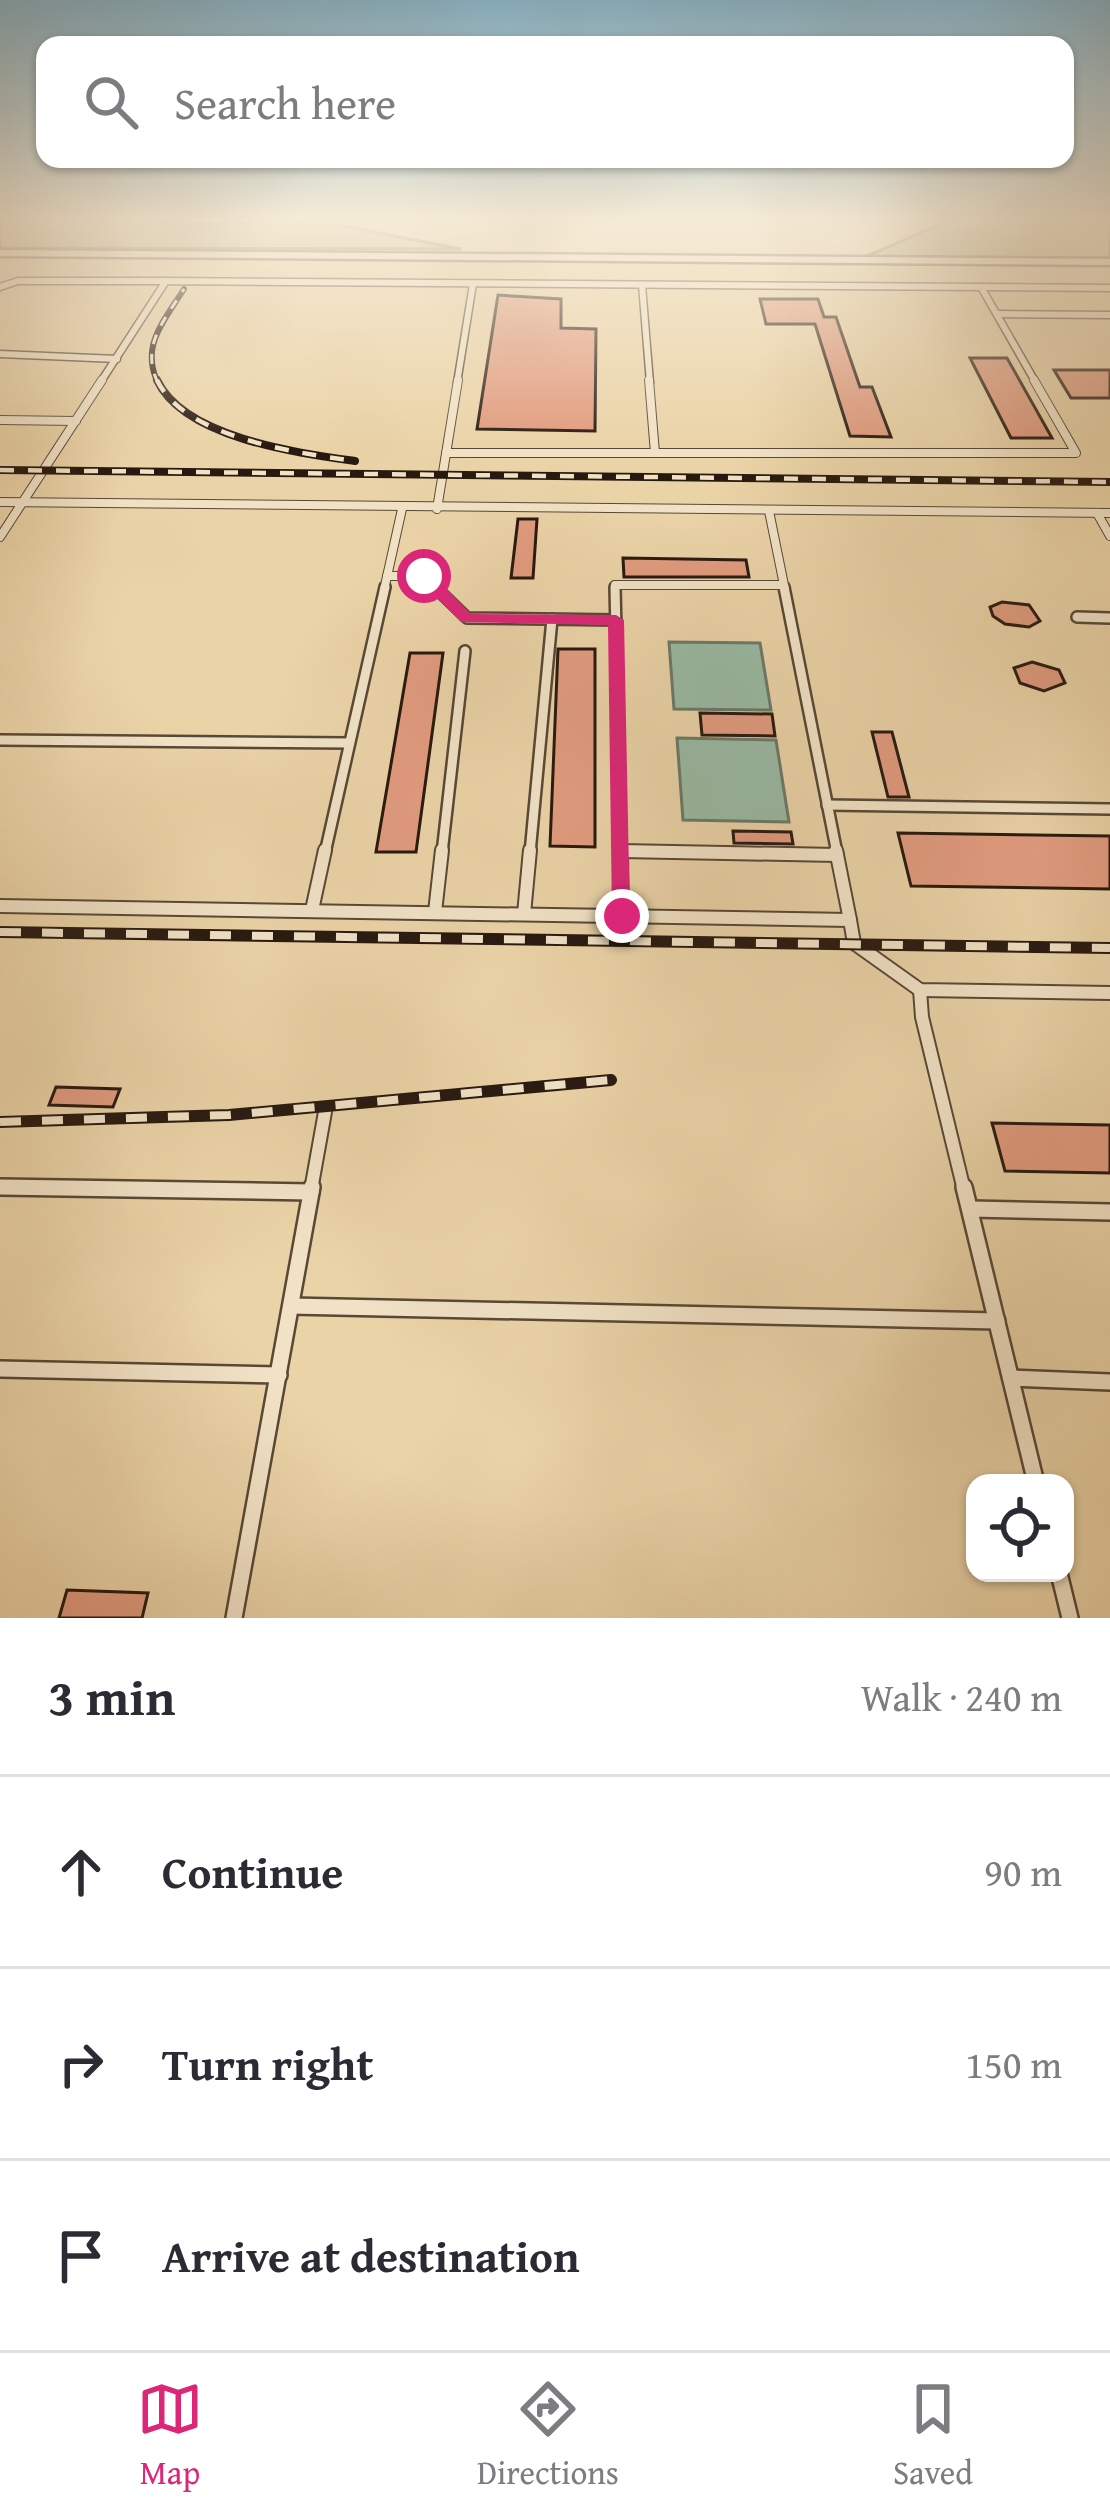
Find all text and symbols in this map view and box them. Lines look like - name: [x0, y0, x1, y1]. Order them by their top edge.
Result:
- search box: [36, 36, 1074, 168]
- icon: search: [78, 69, 144, 135]
- text: Search here: [174, 70, 396, 135]
- route start: [397, 549, 451, 603]
- route end: [595, 889, 649, 943]
- map controls: [966, 1474, 1074, 1582]
- button: locate: [966, 1474, 1074, 1582]
- text: 3 min: [48, 1659, 175, 1734]
- text: Walk · 240 m: [861, 1668, 1062, 1725]
- icon: ahead: [48, 1839, 114, 1905]
- text: Continue: [162, 1839, 343, 1904]
- text: 90 m: [984, 1843, 1062, 1900]
- icon: right: [48, 2031, 114, 2097]
- text: Turn right: [162, 2031, 374, 2096]
- text: 150 m: [965, 2035, 1062, 2092]
- icon: arrive: [48, 2223, 114, 2289]
- text: Arrive at destination: [162, 2223, 580, 2288]
- tab: Map: [137, 2376, 203, 2496]
- tab: Directions: [477, 2376, 619, 2496]
- tab: Saved: [893, 2376, 973, 2496]

